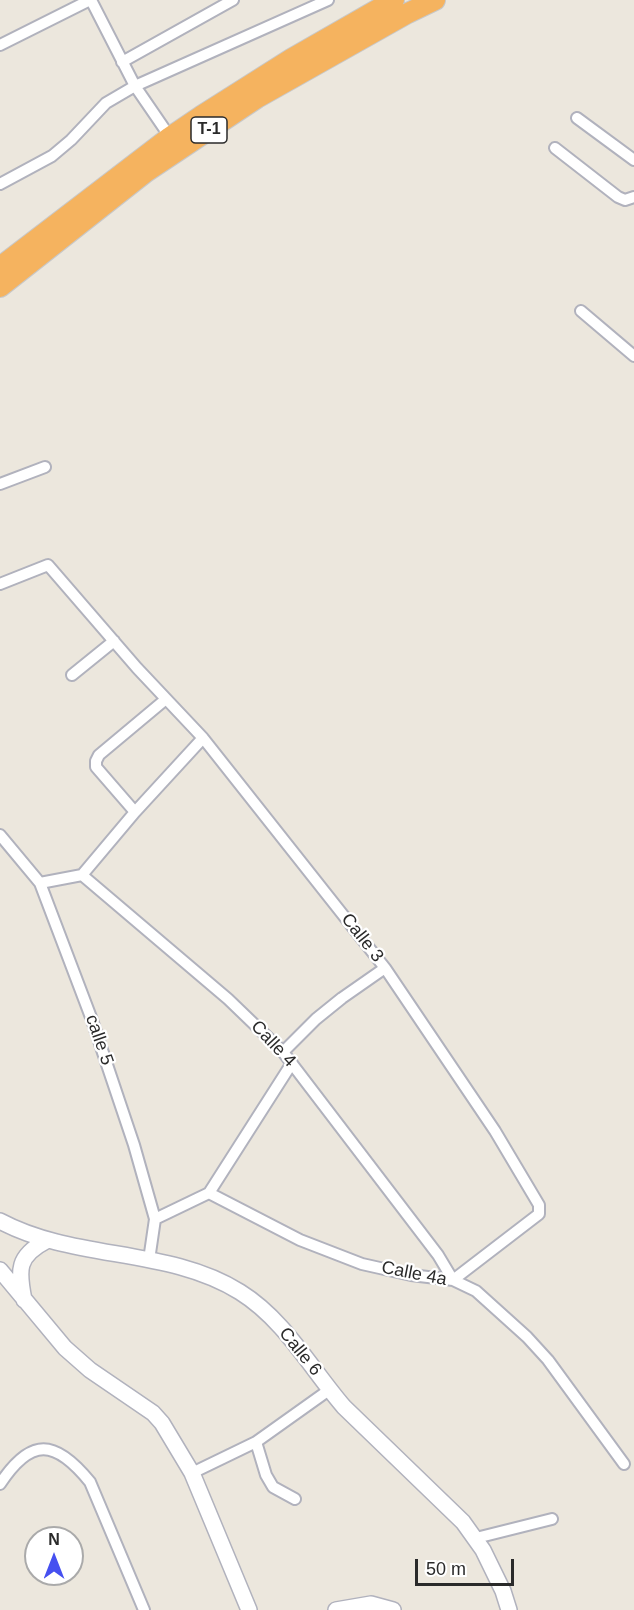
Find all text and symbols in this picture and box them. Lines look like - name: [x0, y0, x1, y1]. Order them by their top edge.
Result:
- road number: T-1: [191, 117, 227, 143]
- street label: Calle 3: [336, 909, 388, 967]
- street label: calle 5: [80, 1012, 118, 1068]
- street label: Calle 4: [246, 1016, 300, 1072]
- street label: Calle 4a: [380, 1257, 448, 1291]
- street label: Calle 6: [274, 1323, 326, 1381]
- north arrow: [24, 1526, 84, 1586]
- text: N: [48, 1531, 60, 1548]
- scale bar: [418, 1547, 517, 1585]
- text: 50 m: [426, 1559, 466, 1579]

